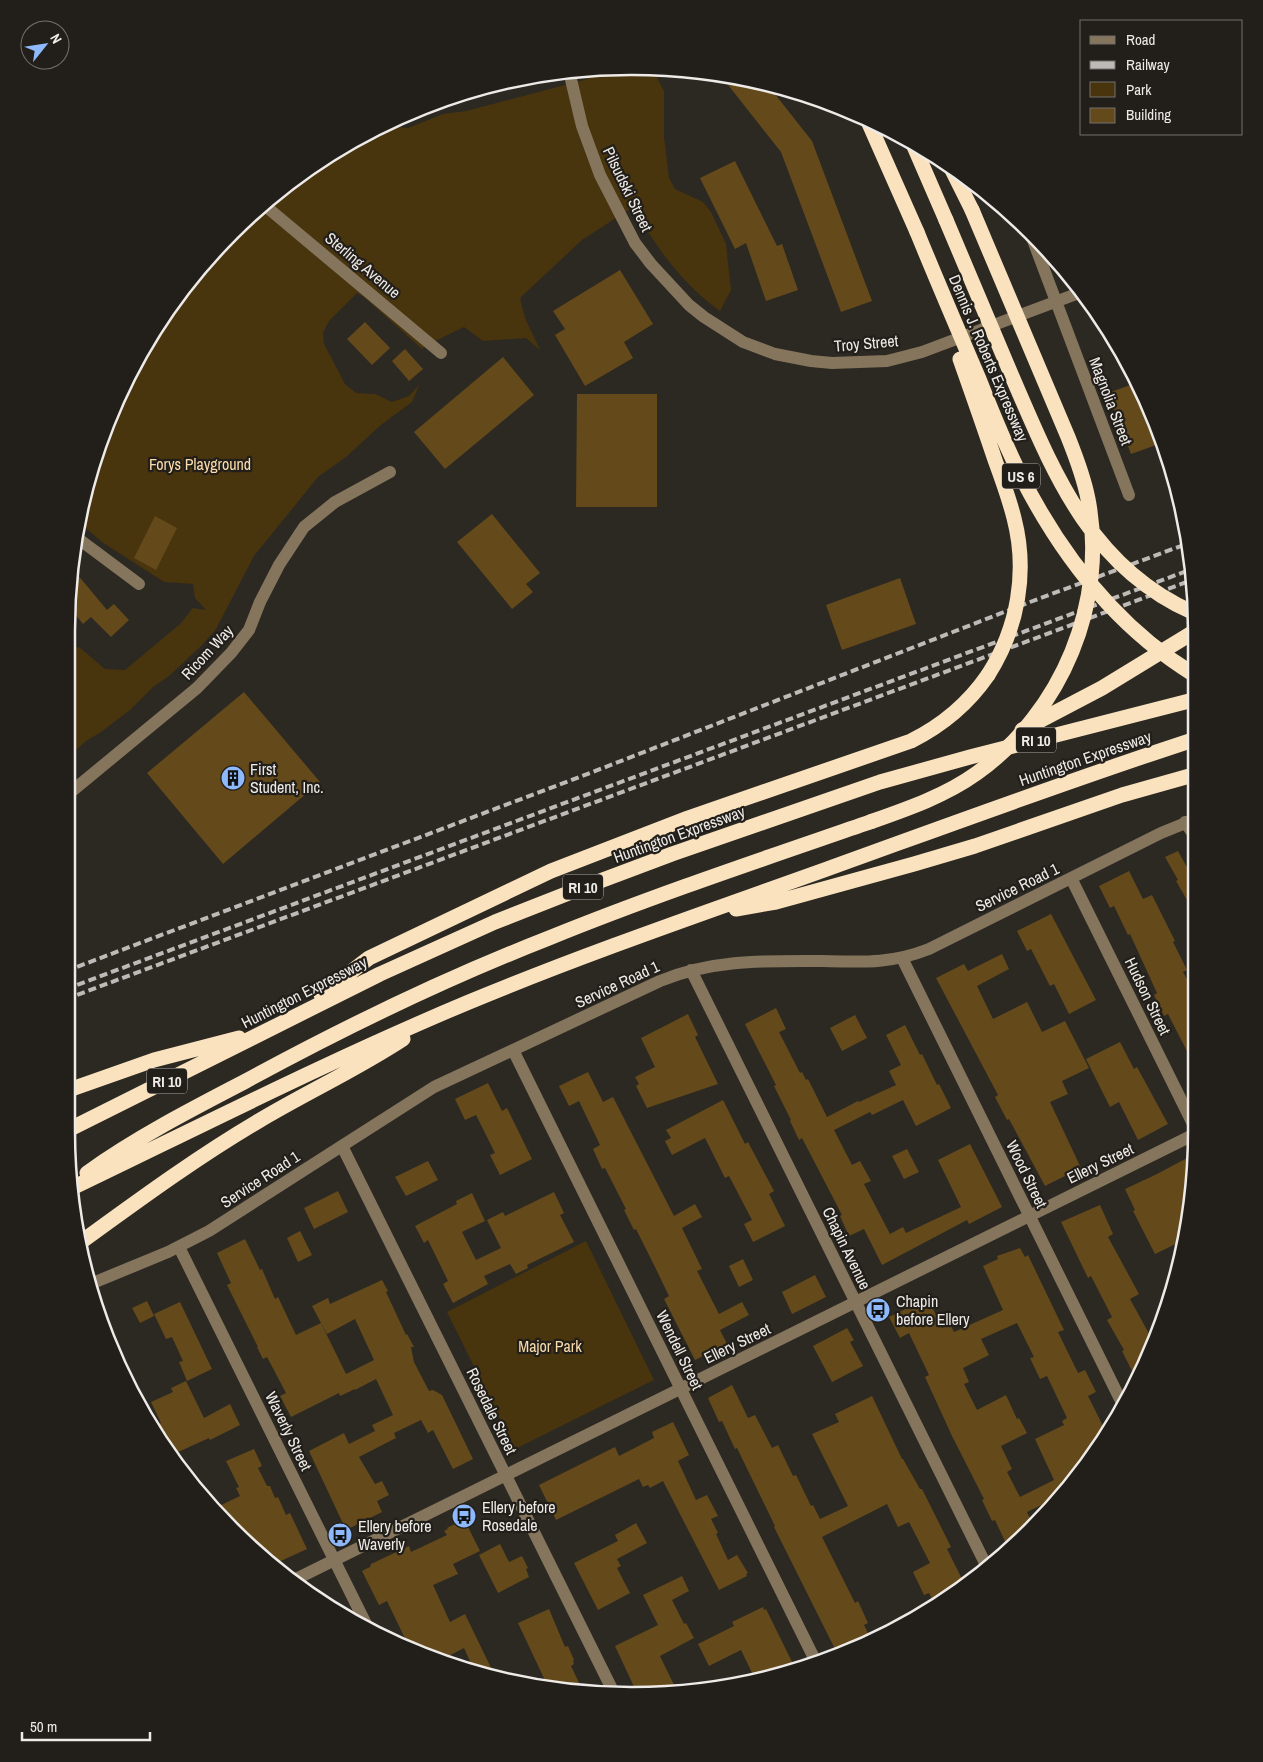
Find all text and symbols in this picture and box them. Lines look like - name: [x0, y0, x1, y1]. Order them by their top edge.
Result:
- north arrow: [20, 20, 70, 70]
- legend: [1080, 20, 1243, 135]
- text: Road: [1126, 29, 1155, 50]
- text: N: [46, 30, 66, 47]
- text: Railway: [1126, 54, 1171, 75]
- text: Park: [1126, 79, 1152, 100]
- text: Building: [1126, 104, 1171, 125]
- street label: Pilsudski Street: [598, 143, 658, 235]
- street label: Sterling Avenue: [321, 227, 405, 303]
- street label: Dennis J. Roberts Expressway: [944, 271, 1034, 445]
- street label: Troy Street: [833, 329, 899, 357]
- street label: Magnolia Street: [1084, 354, 1138, 449]
- park label: Forys Playground: [149, 453, 251, 475]
- road number: US 6: [1002, 464, 1040, 488]
- street label: Ricom Way: [176, 620, 238, 684]
- street label: Huntington Expressway: [1016, 725, 1155, 791]
- road number: RI 10: [1016, 728, 1056, 752]
- place label: First Student, Inc.: [250, 758, 324, 798]
- building icon: First Student, Inc.: [220, 765, 246, 791]
- street label: Huntington Expressway: [610, 800, 748, 868]
- street label: Service Road 1: [972, 857, 1063, 917]
- road number: RI 10: [563, 874, 603, 900]
- street label: Huntington Expressway: [237, 951, 371, 1033]
- street label: Hudson Street: [1120, 953, 1176, 1039]
- street label: Service Road 1: [571, 955, 663, 1013]
- road number: RI 10: [147, 1068, 187, 1094]
- street label: Wood Street: [1001, 1136, 1053, 1212]
- street label: Ellery Street: [1063, 1137, 1137, 1189]
- street label: Service Road 1: [216, 1145, 305, 1213]
- street label: Chapin Avenue: [817, 1203, 877, 1293]
- place label: Chapin before Ellery: [896, 1290, 970, 1330]
- bus stop icon: Chapin before Ellery: [865, 1297, 891, 1323]
- street label: Wendell Street: [651, 1307, 709, 1394]
- street label: Ellery Street: [700, 1317, 774, 1369]
- park label: Major Park: [518, 1335, 582, 1357]
- street label: Rosedale Street: [461, 1364, 523, 1458]
- street label: Waverly Street: [260, 1388, 318, 1475]
- place label: Ellery before Rosedale: [482, 1496, 556, 1536]
- bus stop icon: Ellery before Rosedale: [451, 1503, 477, 1529]
- place label: Ellery before Waverly: [358, 1515, 432, 1555]
- bus stop icon: Ellery before Waverly: [327, 1522, 353, 1548]
- scale bar: [22, 1710, 150, 1742]
- text: 50 m: [30, 1716, 57, 1737]

